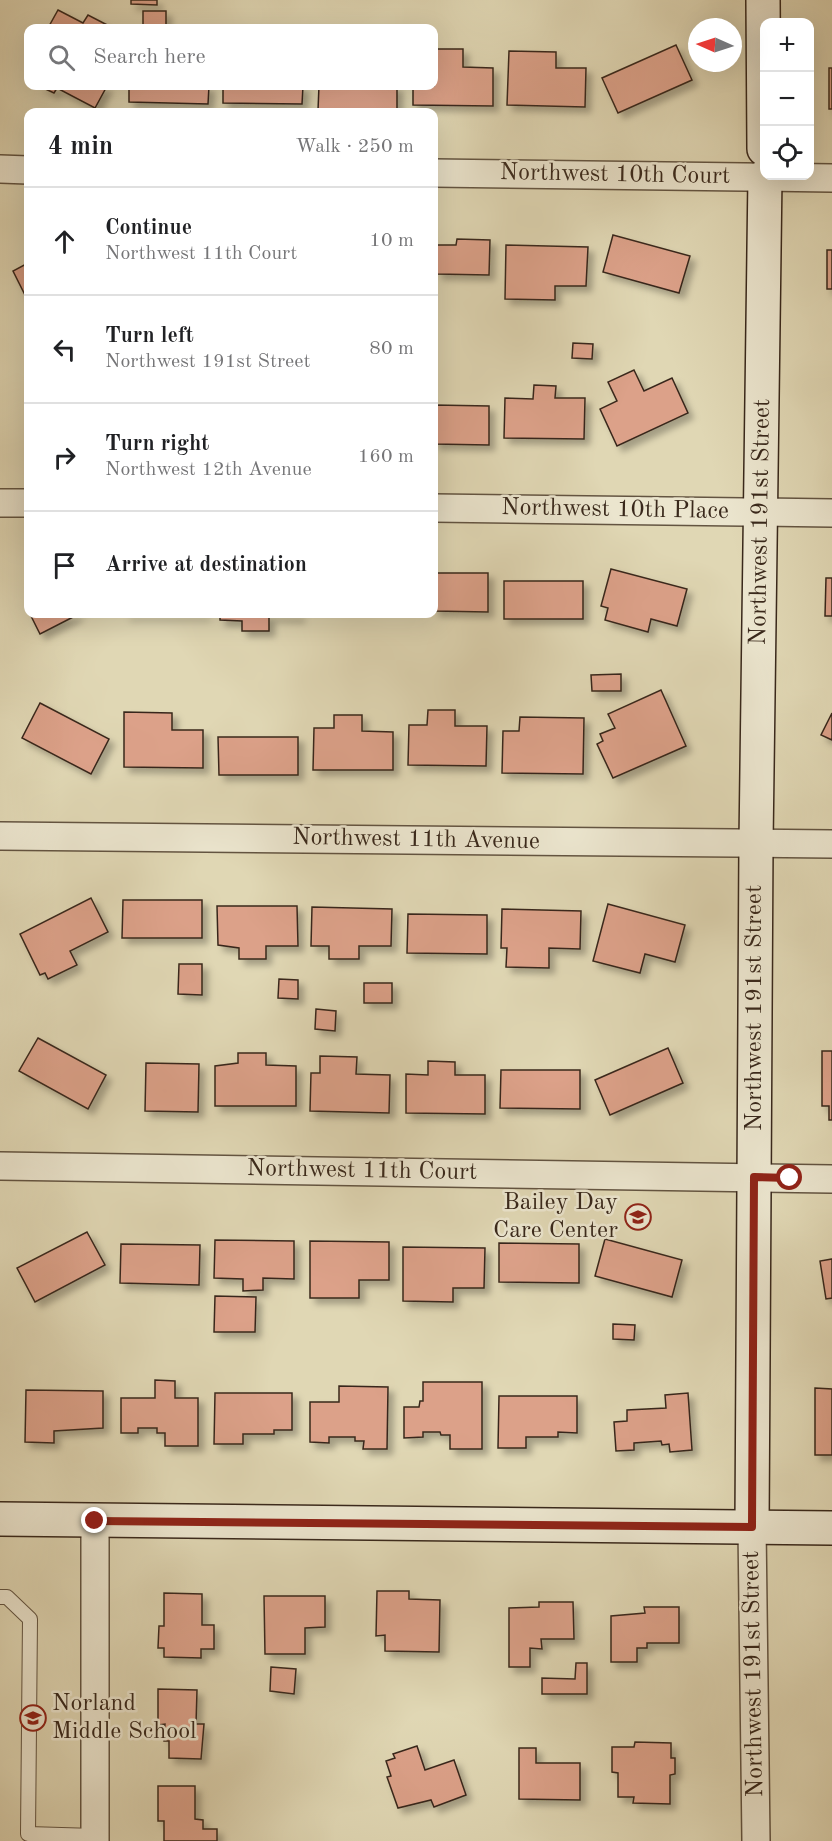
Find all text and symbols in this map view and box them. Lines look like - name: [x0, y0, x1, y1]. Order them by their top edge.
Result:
- north arrow: [688, 18, 742, 72]
- map controls: [760, 18, 814, 180]
- button: +: [760, 18, 814, 72]
- search box: [24, 24, 438, 90]
- icon: search: [45, 41, 78, 74]
- text: Search here: [93, 46, 206, 68]
- button: −: [760, 72, 814, 126]
- button: locate: [760, 126, 814, 180]
- text: 4 min: [48, 134, 113, 160]
- text: Walk · 250 m: [295, 137, 414, 157]
- street label: Northwest 10th Court: [499, 161, 731, 189]
- text: Continue: [105, 217, 192, 239]
- icon: ahead: [48, 225, 81, 258]
- text: 10 m: [369, 231, 414, 251]
- text: Northwest 11th Court: [105, 244, 297, 264]
- text: Turn left: [105, 325, 194, 347]
- icon: left: [48, 333, 81, 366]
- text: 80 m: [369, 339, 414, 359]
- text: Northwest 191st Street: [105, 352, 311, 372]
- street label: Northwest 191st Street: [747, 398, 775, 646]
- text: Turn right: [105, 433, 209, 455]
- icon: right: [48, 441, 81, 474]
- text: 160 m: [358, 447, 414, 467]
- text: Northwest 12th Avenue: [105, 460, 312, 480]
- street label: Northwest 10th Place: [501, 496, 729, 524]
- icon: arrive: [48, 549, 81, 582]
- text: Arrive at destination: [105, 554, 307, 576]
- street label: Northwest 11th Avenue: [292, 826, 540, 854]
- street label: Northwest 191st Street: [743, 885, 767, 1131]
- street label: Northwest 11th Court: [246, 1157, 478, 1185]
- route start: [776, 1164, 802, 1190]
- place label: Bailey Day Care Center: [493, 1191, 618, 1243]
- school or university icon: Bailey Day Care Center: [623, 1202, 653, 1232]
- route end: [81, 1507, 107, 1533]
- street label: Northwest 191st Street: [740, 1550, 768, 1798]
- place label: Norland Middle School: [52, 1692, 197, 1744]
- school or university icon: Norland Middle School: [18, 1703, 48, 1733]

